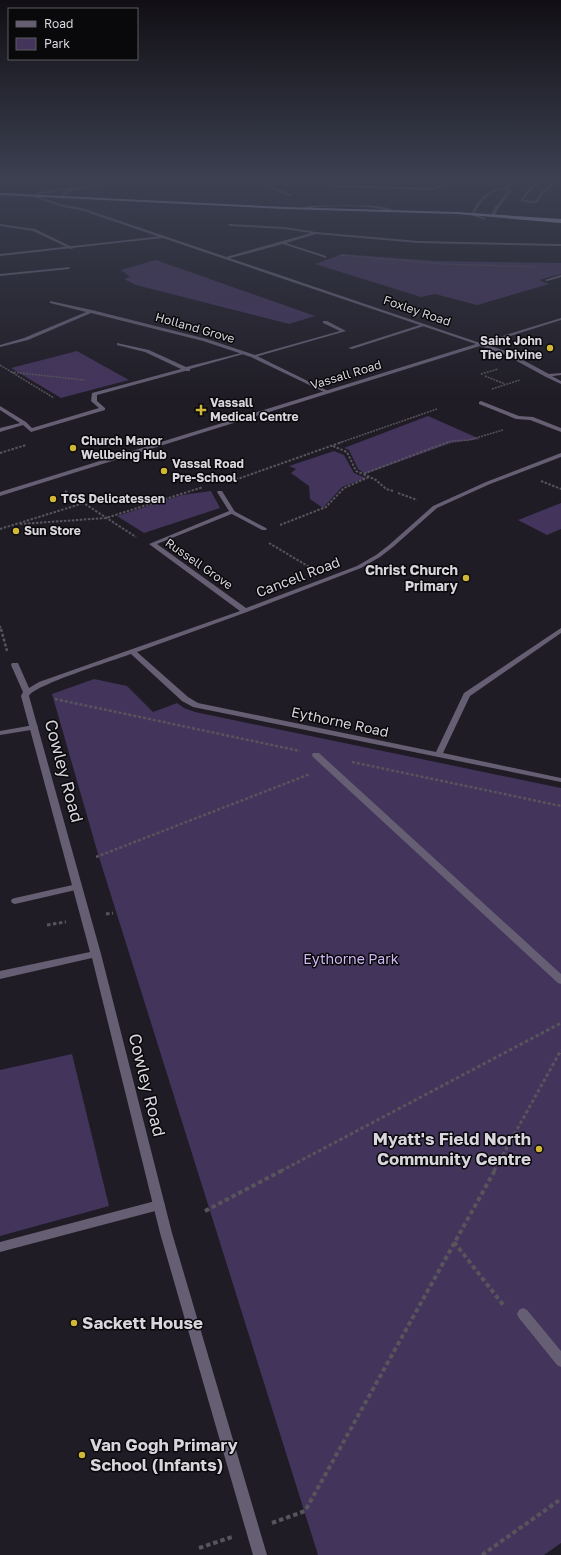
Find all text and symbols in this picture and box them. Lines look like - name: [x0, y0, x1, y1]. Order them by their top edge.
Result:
- legend: [8, 8, 138, 60]
- text: Road: [44, 16, 73, 31]
- text: Park: [44, 36, 70, 51]
- street label: Foxley Road: [382, 292, 453, 329]
- street label: Holland Grove: [154, 309, 237, 346]
- place label: Saint John The Divine: [480, 333, 542, 362]
- marker: Saint John The Divine: [545, 343, 555, 353]
- street label: Vassall Road: [308, 357, 383, 392]
- place label: Vassall Medical Centre: [210, 395, 299, 424]
- marker: Vassall Medical Centre: [195, 404, 207, 416]
- place label: Church Manor Wellbeing Hub: [81, 433, 167, 462]
- marker: Church Manor Wellbeing Hub: [68, 443, 78, 453]
- place label: Vassal Road Pre-School: [172, 456, 244, 485]
- marker: Vassal Road Pre-School: [159, 466, 169, 476]
- place label: TGS Delicatessen: [61, 491, 165, 506]
- marker: TGS Delicatessen: [48, 494, 58, 504]
- place label: Sun Store: [24, 523, 81, 538]
- marker: Sun Store: [11, 526, 21, 536]
- street label: Russell Grove: [163, 535, 236, 592]
- street label: Cancell Road: [253, 553, 342, 600]
- place label: Christ Church Primary: [365, 561, 459, 594]
- marker: Christ Church Primary: [461, 573, 471, 583]
- street label: Eythorne Road: [290, 703, 390, 740]
- street label: Cowley Road: [41, 717, 88, 825]
- park label: Eythorne Park: [303, 950, 399, 967]
- street label: Cowley Road: [125, 1031, 170, 1139]
- place label: Myatt's Field North Community Centre: [373, 1128, 531, 1169]
- marker: Myatt's Field North Community Centre: [534, 1144, 544, 1154]
- place label: Sackett House: [82, 1312, 203, 1333]
- marker: Sackett House: [69, 1318, 79, 1328]
- place label: Van Gogh Primary School (Infants): [90, 1434, 239, 1475]
- marker: Van Gogh Primary School (Infants): [77, 1450, 87, 1460]

